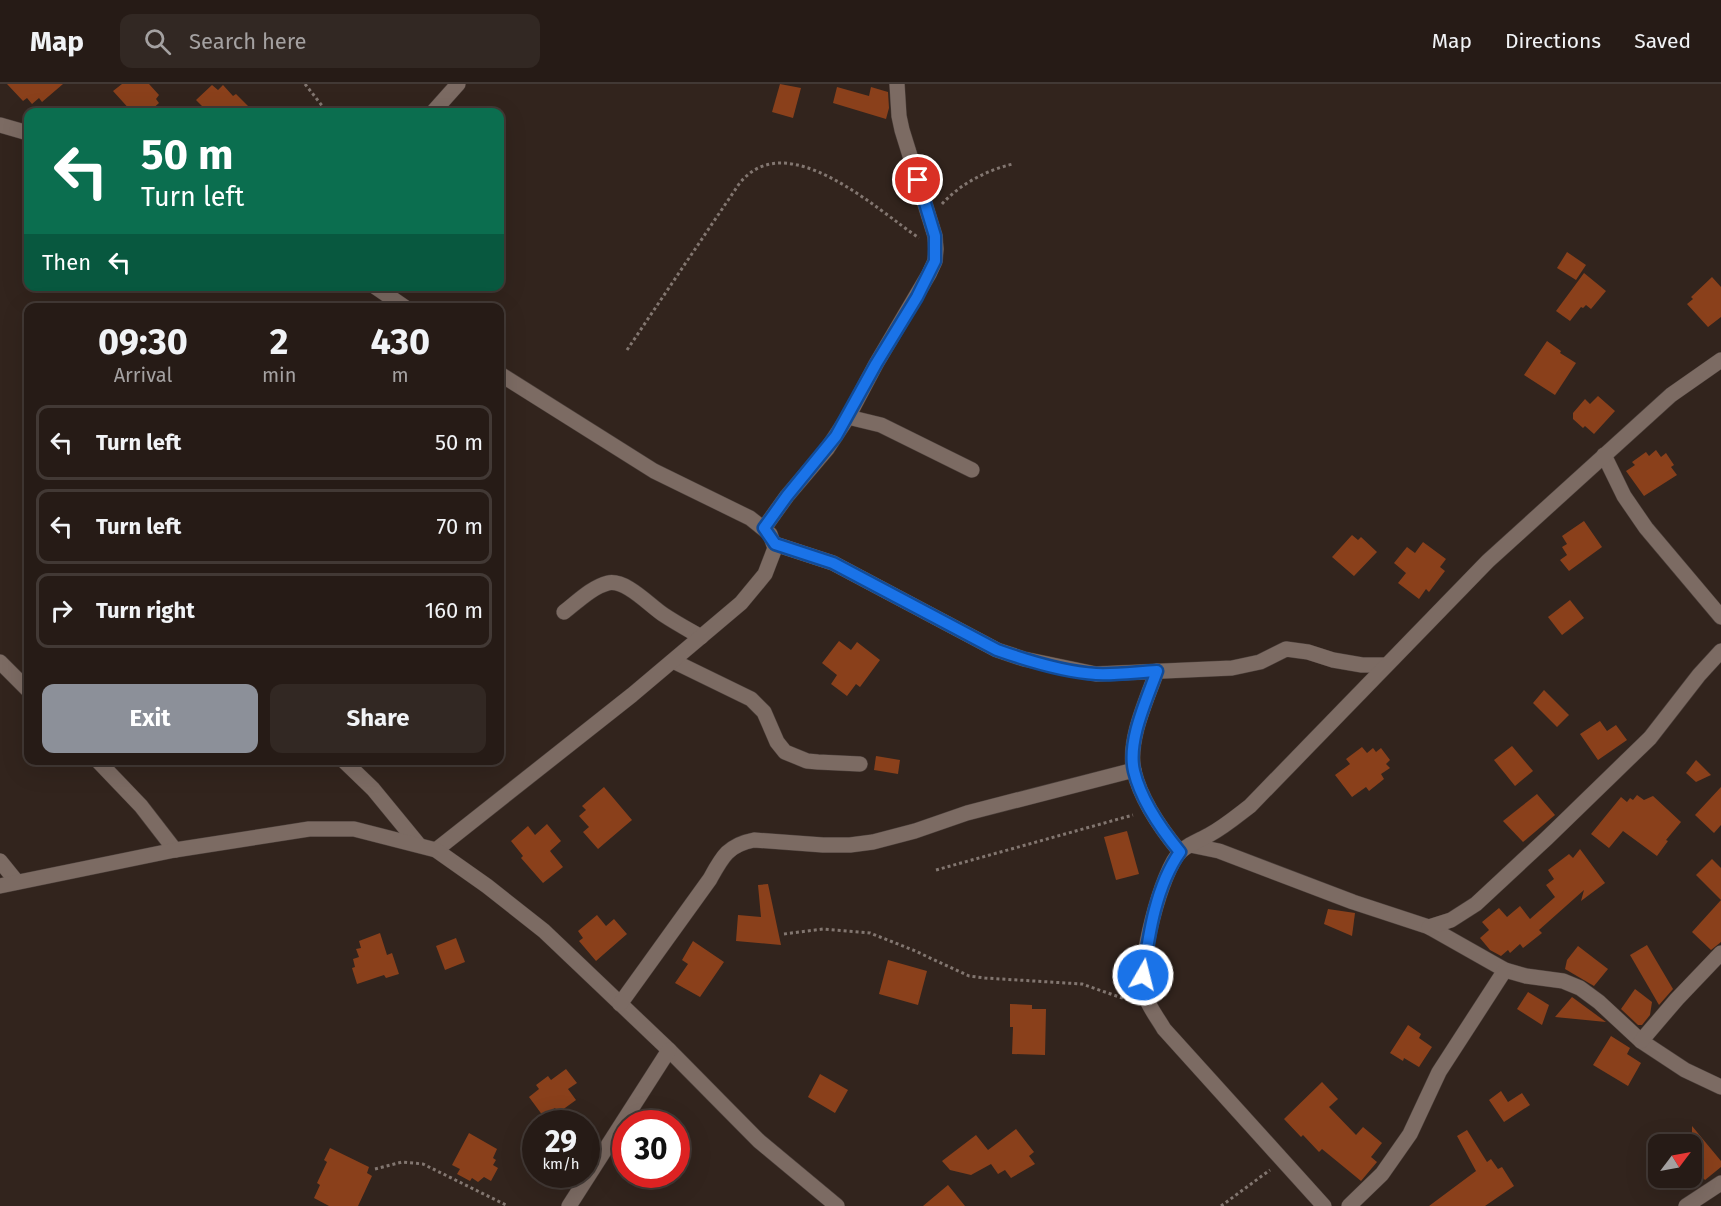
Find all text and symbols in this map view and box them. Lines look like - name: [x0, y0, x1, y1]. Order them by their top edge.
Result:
- search box: [120, 14, 540, 68]
- text: Map: [30, 25, 84, 58]
- icon: search: [141, 25, 174, 58]
- text: Search here: [189, 28, 307, 55]
- text: Map: [1432, 28, 1472, 54]
- text: Directions: [1505, 28, 1601, 54]
- text: Saved: [1634, 28, 1691, 54]
- text: 50 m: [141, 130, 234, 180]
- icon: left: [42, 132, 120, 210]
- pin: [892, 154, 943, 205]
- icon: arrive: [901, 163, 934, 196]
- text: Turn left: [141, 181, 244, 213]
- icon: left: [103, 246, 136, 279]
- text: Then: [42, 249, 91, 276]
- text: 09:30: [98, 320, 188, 364]
- text: 2: [270, 320, 288, 364]
- text: 430: [370, 320, 430, 364]
- text: Arrival: [114, 363, 172, 387]
- text: min: [262, 363, 296, 387]
- text: m: [392, 363, 409, 387]
- icon: left: [45, 426, 78, 459]
- text: Turn left: [96, 429, 181, 456]
- text: 50 m: [435, 429, 483, 456]
- icon: left: [45, 510, 78, 543]
- text: Turn left: [96, 513, 181, 540]
- text: 70 m: [437, 513, 483, 540]
- icon: right: [45, 594, 78, 627]
- text: Turn right: [96, 597, 195, 624]
- text: 160 m: [425, 597, 483, 624]
- button: Exit: [42, 684, 258, 753]
- button: Share: [270, 684, 486, 753]
- position arrow: [1111, 943, 1175, 1007]
- speed limit sign: 30: [612, 1110, 690, 1188]
- text: 29: [545, 1124, 577, 1160]
- north arrow: [1648, 1134, 1702, 1188]
- map controls: [1648, 1134, 1702, 1188]
- text: km/h: [542, 1155, 580, 1173]

